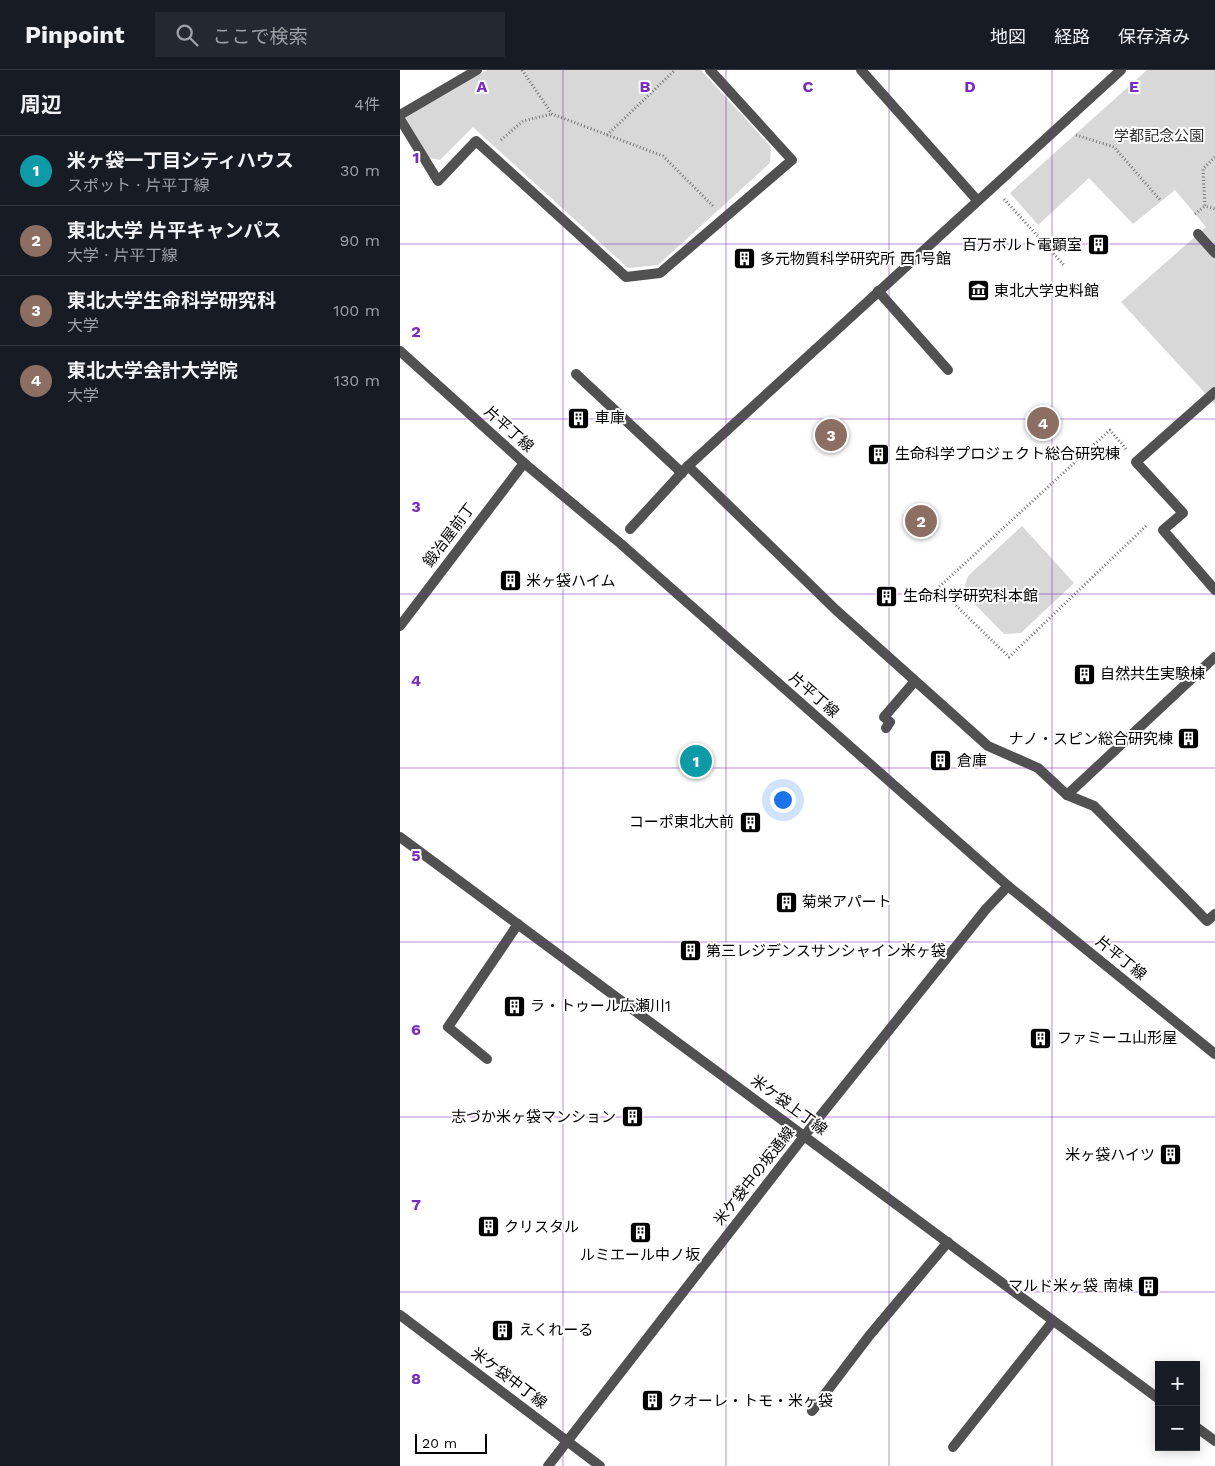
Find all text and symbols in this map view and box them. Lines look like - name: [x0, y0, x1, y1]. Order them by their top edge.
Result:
- search box: [155, 12, 505, 57]
- text: Pinpoint: [25, 21, 125, 49]
- icon: search: [173, 21, 201, 49]
- text: ここで検索: [213, 25, 308, 48]
- text: 地図: [990, 26, 1026, 47]
- text: 経路: [1054, 26, 1090, 47]
- text: 保存済み: [1118, 26, 1190, 47]
- text: A: [477, 77, 488, 96]
- text: B: [640, 77, 651, 96]
- text: C: [803, 77, 814, 96]
- text: D: [964, 77, 976, 96]
- text: E: [1129, 77, 1139, 96]
- text: 周辺: [20, 92, 62, 117]
- text: 4件: [354, 95, 380, 114]
- park label: 学都記念公園: [1114, 127, 1204, 145]
- text: 1: [413, 148, 419, 167]
- text: 米ヶ袋一丁目シティハウス: [67, 149, 294, 172]
- text: 1: [33, 161, 39, 180]
- text: 30 m: [340, 161, 380, 180]
- text: スポット · 片平丁線: [67, 176, 210, 195]
- text: 東北大学 片平キャンパス: [67, 219, 281, 242]
- text: 2: [31, 231, 41, 250]
- text: 90 m: [339, 231, 380, 250]
- building icon: 百万ボルト電顕室: [1086, 233, 1110, 257]
- place label: 百万ボルト電顕室: [962, 236, 1082, 254]
- text: 大学 · 片平丁線: [67, 246, 178, 265]
- building icon: 多元物質科学研究所 西1号館: [732, 247, 756, 271]
- place label: 多元物質科学研究所 西1号館: [760, 250, 951, 268]
- museum icon: 東北大学史料館: [966, 279, 990, 303]
- place label: 東北大学史料館: [994, 282, 1099, 300]
- text: 東北大学生命科学研究科: [67, 289, 276, 312]
- text: 3: [31, 301, 41, 320]
- text: 100 m: [333, 301, 380, 320]
- text: 大学: [67, 316, 99, 335]
- text: 2: [411, 322, 421, 341]
- text: 東北大学会計大学院: [67, 359, 238, 382]
- text: 4: [31, 371, 41, 390]
- text: 130 m: [334, 371, 380, 390]
- text: 大学: [67, 386, 99, 405]
- street label: 片平丁線: [481, 402, 537, 456]
- pin: 4: [1027, 404, 1059, 442]
- building icon: 車庫: [567, 406, 591, 430]
- place label: 車庫: [595, 409, 625, 427]
- pin: 3: [815, 416, 847, 454]
- building icon: 生命科学プロジェクト総合研究棟: [867, 442, 891, 466]
- place label: 生命科学プロジェクト総合研究棟: [895, 445, 1120, 463]
- text: 3: [411, 497, 421, 516]
- street label: 鍛冶屋前丁: [419, 500, 479, 570]
- pin: 2: [905, 502, 937, 540]
- building icon: 米ヶ袋ハイム: [498, 569, 522, 593]
- place label: 米ヶ袋ハイム: [526, 572, 615, 590]
- building icon: 生命科学研究科本館: [875, 584, 899, 608]
- place label: 生命科学研究科本館: [903, 587, 1038, 605]
- building icon: 自然共生実験棟: [1072, 662, 1096, 686]
- place label: 自然共生実験棟: [1100, 665, 1205, 683]
- street label: 片平丁線: [785, 669, 843, 721]
- text: 4: [411, 671, 421, 690]
- building icon: ナノ・スピン総合研究棟: [1177, 727, 1201, 751]
- place label: ナノ・スピン総合研究棟: [1009, 730, 1173, 748]
- pin: 1: [680, 742, 712, 780]
- building icon: 倉庫: [929, 749, 953, 773]
- place label: 倉庫: [957, 752, 987, 770]
- your location: [770, 787, 796, 813]
- building icon: コーポ東北大前: [738, 810, 762, 834]
- place label: コーポ東北大前: [629, 813, 734, 831]
- text: 5: [411, 846, 421, 865]
- building icon: 菊栄アパート: [774, 890, 798, 914]
- place label: 菊栄アパート: [802, 893, 892, 911]
- street label: 片平丁線: [1092, 932, 1150, 984]
- building icon: 第三レジデンスサンシャイン米ヶ袋: [678, 939, 702, 963]
- place label: 第三レジデンスサンシャイン米ヶ袋: [706, 942, 946, 960]
- building icon: ラ・トゥール広瀬川1: [502, 994, 526, 1018]
- place label: ラ・トゥール広瀬川1: [530, 997, 671, 1015]
- text: 6: [411, 1020, 421, 1039]
- building icon: ファミーユ山形屋: [1029, 1026, 1053, 1050]
- place label: ファミーユ山形屋: [1057, 1029, 1177, 1047]
- street label: 米ケ袋上丁線: [747, 1071, 831, 1139]
- building icon: 志づか米ヶ袋マンション: [620, 1105, 644, 1129]
- place label: 志づか米ヶ袋マンション: [451, 1108, 616, 1126]
- street label: 米ケ袋中の坂通線: [710, 1123, 798, 1229]
- building icon: 米ヶ袋ハイツ: [1159, 1143, 1183, 1167]
- place label: 米ヶ袋ハイツ: [1065, 1146, 1155, 1164]
- text: 7: [411, 1195, 421, 1214]
- building icon: クリスタル: [476, 1215, 500, 1239]
- place label: クリスタル: [504, 1218, 579, 1236]
- building icon: ルミエール中ノ坂: [628, 1220, 652, 1244]
- place label: ルミエール中ノ坂: [580, 1246, 700, 1264]
- building icon: マルド米ヶ袋 南棟: [1137, 1274, 1161, 1298]
- place label: マルド米ヶ袋 南棟: [1008, 1277, 1133, 1295]
- building icon: えくれーる: [491, 1318, 515, 1342]
- place label: えくれーる: [519, 1321, 594, 1339]
- street label: 米ケ袋中丁線: [468, 1344, 550, 1412]
- map controls: [1155, 1361, 1200, 1451]
- button: +: [1155, 1361, 1200, 1406]
- text: 8: [411, 1369, 421, 1388]
- building icon: クオーレ・トモ・米ヶ袋: [640, 1389, 664, 1413]
- place label: クオーレ・トモ・米ヶ袋: [668, 1392, 833, 1410]
- button: −: [1155, 1406, 1200, 1451]
- scale bar: [415, 1431, 488, 1454]
- text: 20 m: [422, 1435, 457, 1451]

